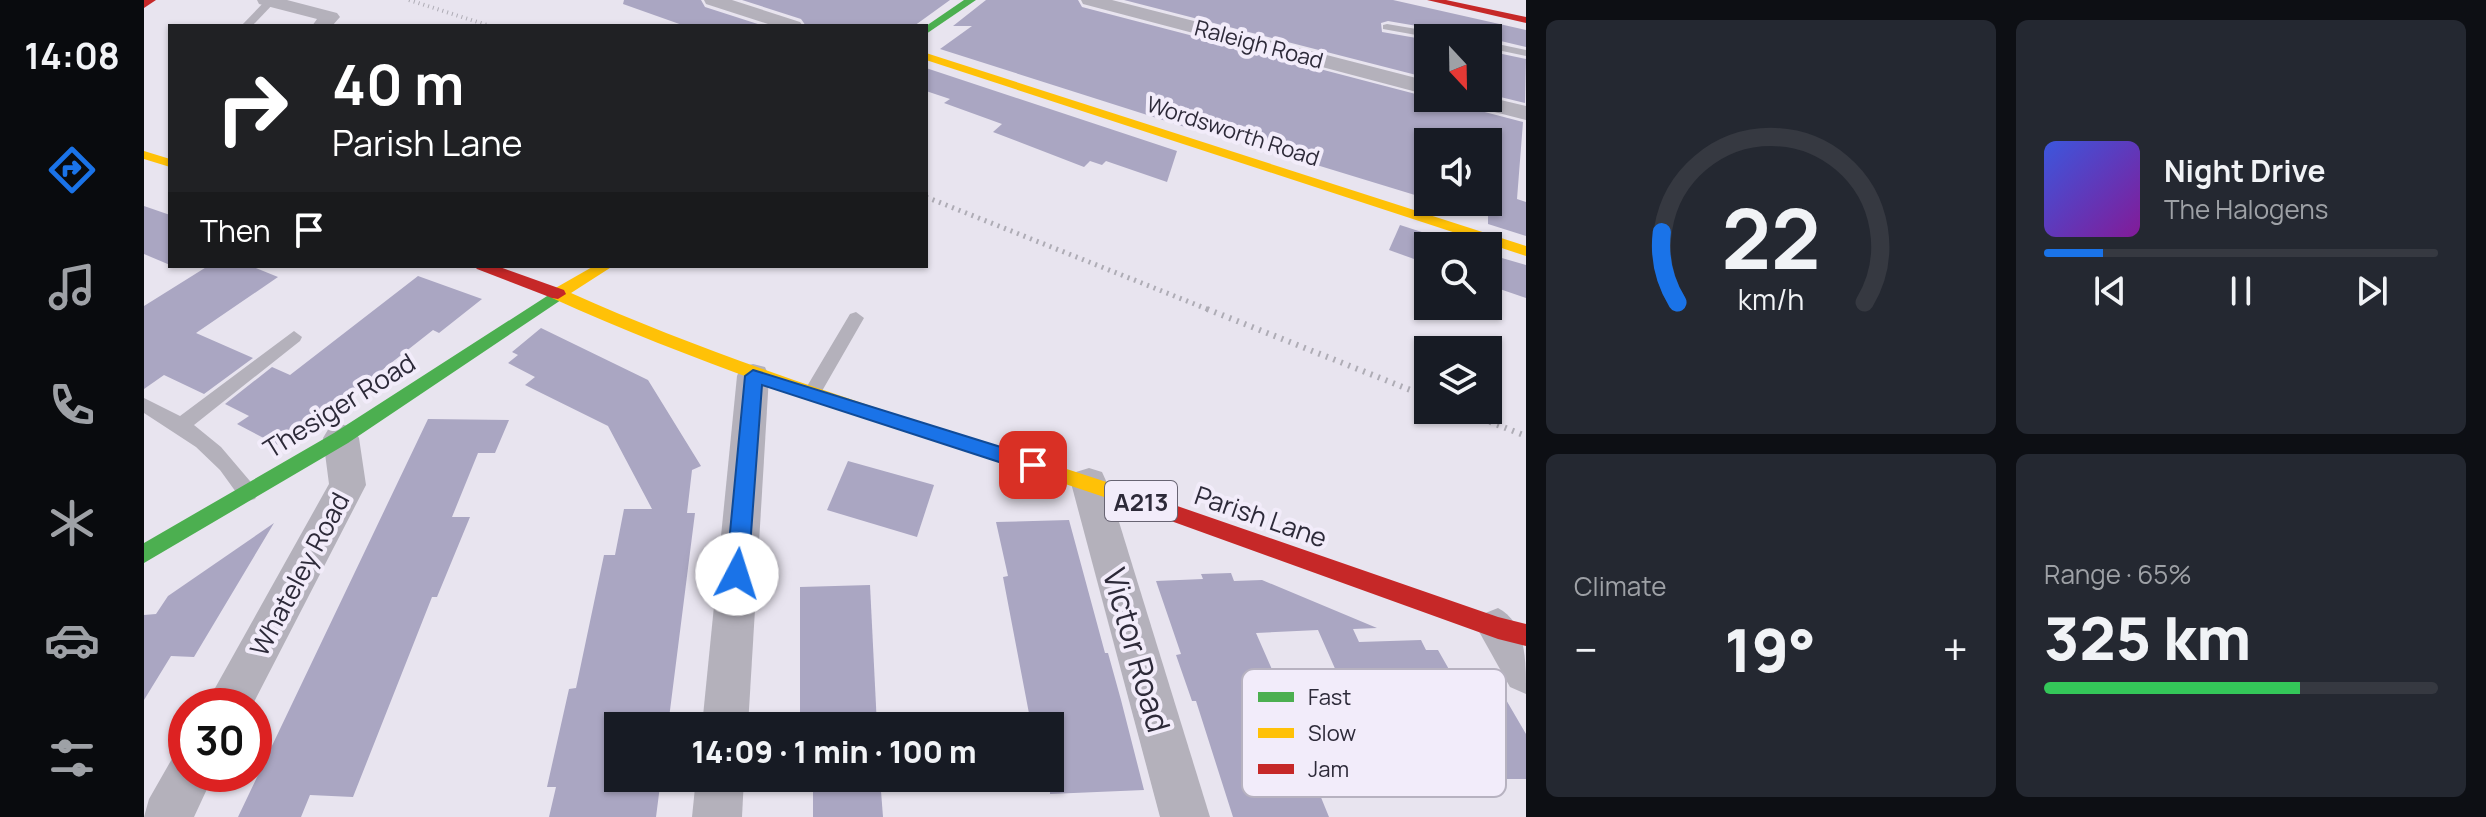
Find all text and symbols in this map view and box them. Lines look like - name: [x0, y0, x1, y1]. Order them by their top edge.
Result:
- street label: Raleigh Road: [1191, 12, 1327, 76]
- north arrow: [1414, 24, 1502, 112]
- map controls: [1414, 24, 1502, 424]
- text: 14:08: [24, 31, 120, 80]
- text: 40 m: [332, 45, 464, 122]
- icon: right: [200, 56, 304, 160]
- street label: Wordsworth Road: [1143, 89, 1323, 173]
- text: Parish Lane: [332, 118, 522, 167]
- button: sound: [1414, 128, 1502, 216]
- icon: directions: [44, 142, 100, 198]
- text: Night Drive: [2164, 150, 2326, 191]
- text: 22: [1721, 179, 1821, 293]
- text: The Halogens: [2164, 191, 2328, 227]
- icon: arrive: [287, 208, 331, 252]
- text: Then: [200, 210, 271, 251]
- button: search: [1414, 232, 1502, 320]
- icon: music: [44, 259, 100, 315]
- icon: previous: [2088, 269, 2132, 313]
- icon: pause: [2219, 269, 2263, 313]
- icon: next: [2350, 269, 2394, 313]
- text: km/h: [1738, 280, 1804, 319]
- button: layers: [1414, 336, 1502, 424]
- street label: Thesiger Road: [256, 344, 422, 466]
- icon: phone: [44, 377, 100, 433]
- pin: [999, 431, 1067, 499]
- icon: arrive: [1011, 443, 1055, 487]
- street label: Parish Lane: [1190, 477, 1332, 555]
- road number: A213: [1105, 481, 1177, 521]
- street label: Whateley Road: [241, 486, 357, 662]
- icon: climate: [44, 495, 100, 551]
- position arrow: [695, 532, 779, 616]
- text: Range · 65%: [2044, 556, 2192, 592]
- street label: Victor Road: [1093, 563, 1181, 737]
- text: Climate: [1574, 568, 1666, 604]
- text: 325 km: [2044, 596, 2251, 678]
- text: 19°: [1724, 608, 1816, 690]
- icon: car: [44, 612, 100, 668]
- text: −: [1574, 619, 1598, 679]
- text: +: [1943, 619, 1968, 679]
- legend: [1242, 669, 1506, 797]
- text: Fast: [1308, 682, 1351, 712]
- speed limit sign: 30: [168, 688, 272, 792]
- text: Slow: [1308, 718, 1356, 748]
- icon: filters: [44, 730, 100, 786]
- text: 14:09 · 1 min · 100 m: [691, 731, 977, 772]
- text: Jam: [1308, 754, 1349, 784]

